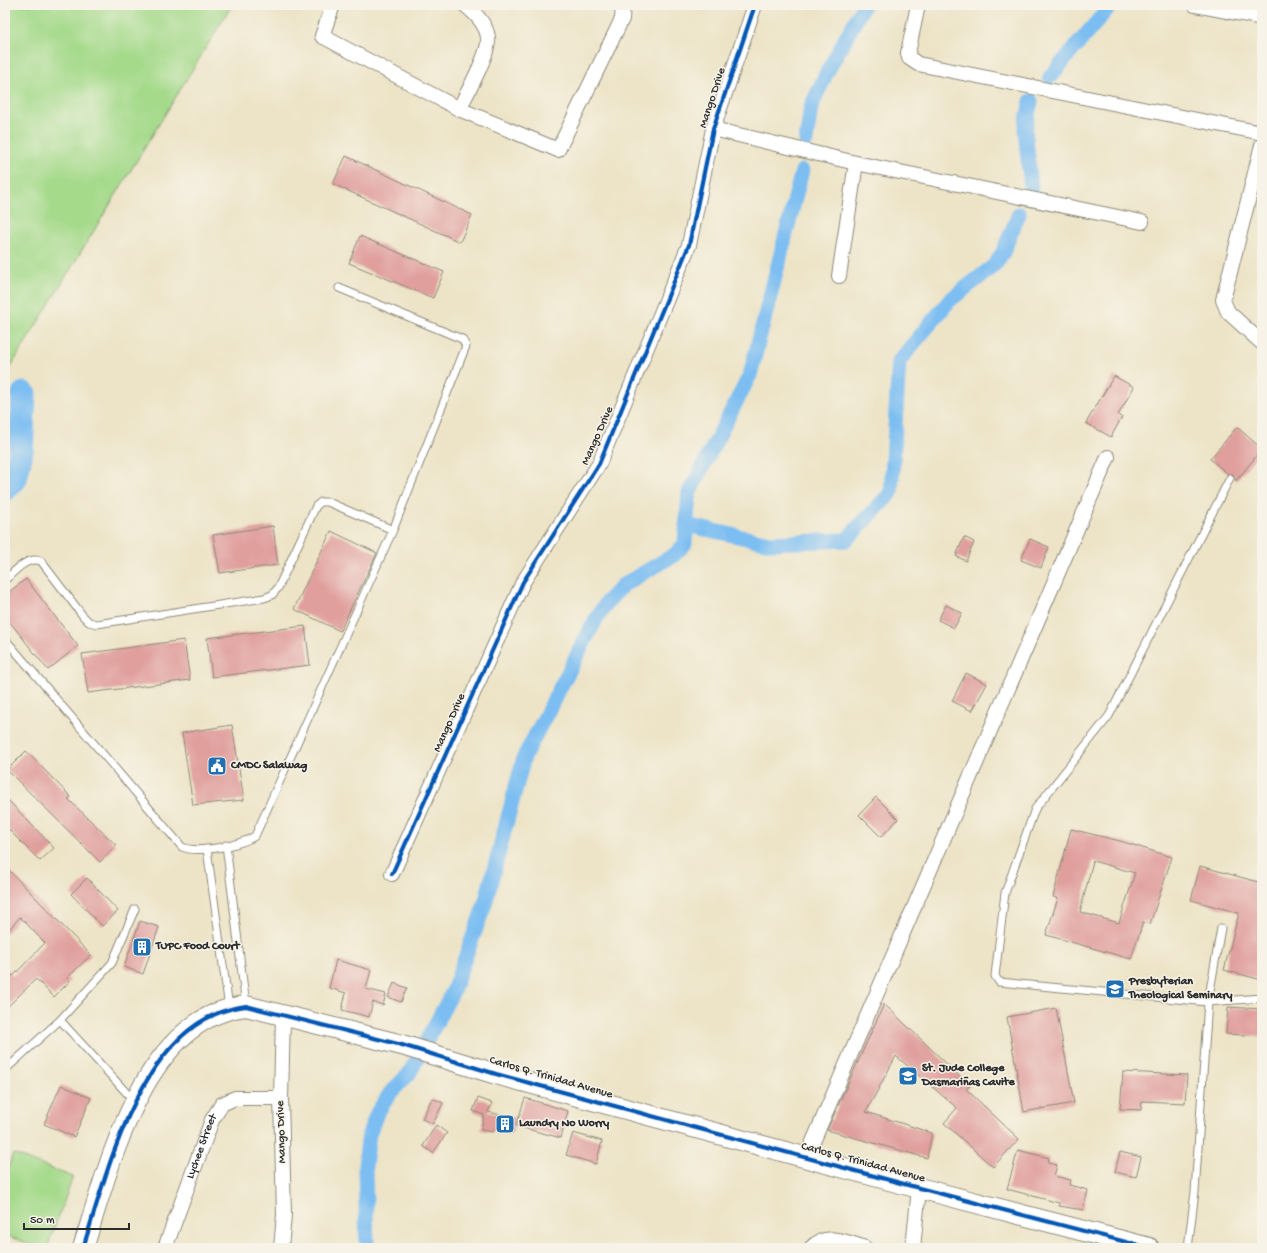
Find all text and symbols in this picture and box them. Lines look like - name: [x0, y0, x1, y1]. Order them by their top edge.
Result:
- street label: Mango Drive: [697, 65, 730, 130]
- street label: Mango Drive: [579, 404, 617, 468]
- street label: Mango Drive: [431, 691, 469, 755]
- public building icon: CMDC Salawag: [206, 755, 228, 777]
- place label: CMDC Salawag: [230, 759, 307, 773]
- building icon: TUPC Food Court: [131, 936, 153, 958]
- place label: TUPC Food Court: [155, 940, 241, 954]
- place label: Presbyterian Theological Seminary: [1128, 975, 1233, 1003]
- school or university icon: Presbyterian Theological Seminary: [1104, 978, 1126, 1000]
- street label: Carlos Q. Trinidad Avenue: [488, 1054, 615, 1103]
- place label: St. Jude College Dasmariñas Cavite: [921, 1062, 1016, 1090]
- school or university icon: St. Jude College Dasmariñas Cavite: [897, 1065, 919, 1087]
- street label: Mango Drive: [274, 1100, 290, 1164]
- street label: Lychee Street: [184, 1111, 222, 1181]
- building icon: Laundry No Worry: [494, 1113, 516, 1135]
- place label: Laundry No Worry: [519, 1117, 609, 1131]
- street label: Carlos Q. Trinidad Avenue: [800, 1140, 927, 1186]
- scale bar: [24, 1205, 129, 1231]
- text: 50 m: [30, 1214, 55, 1228]

